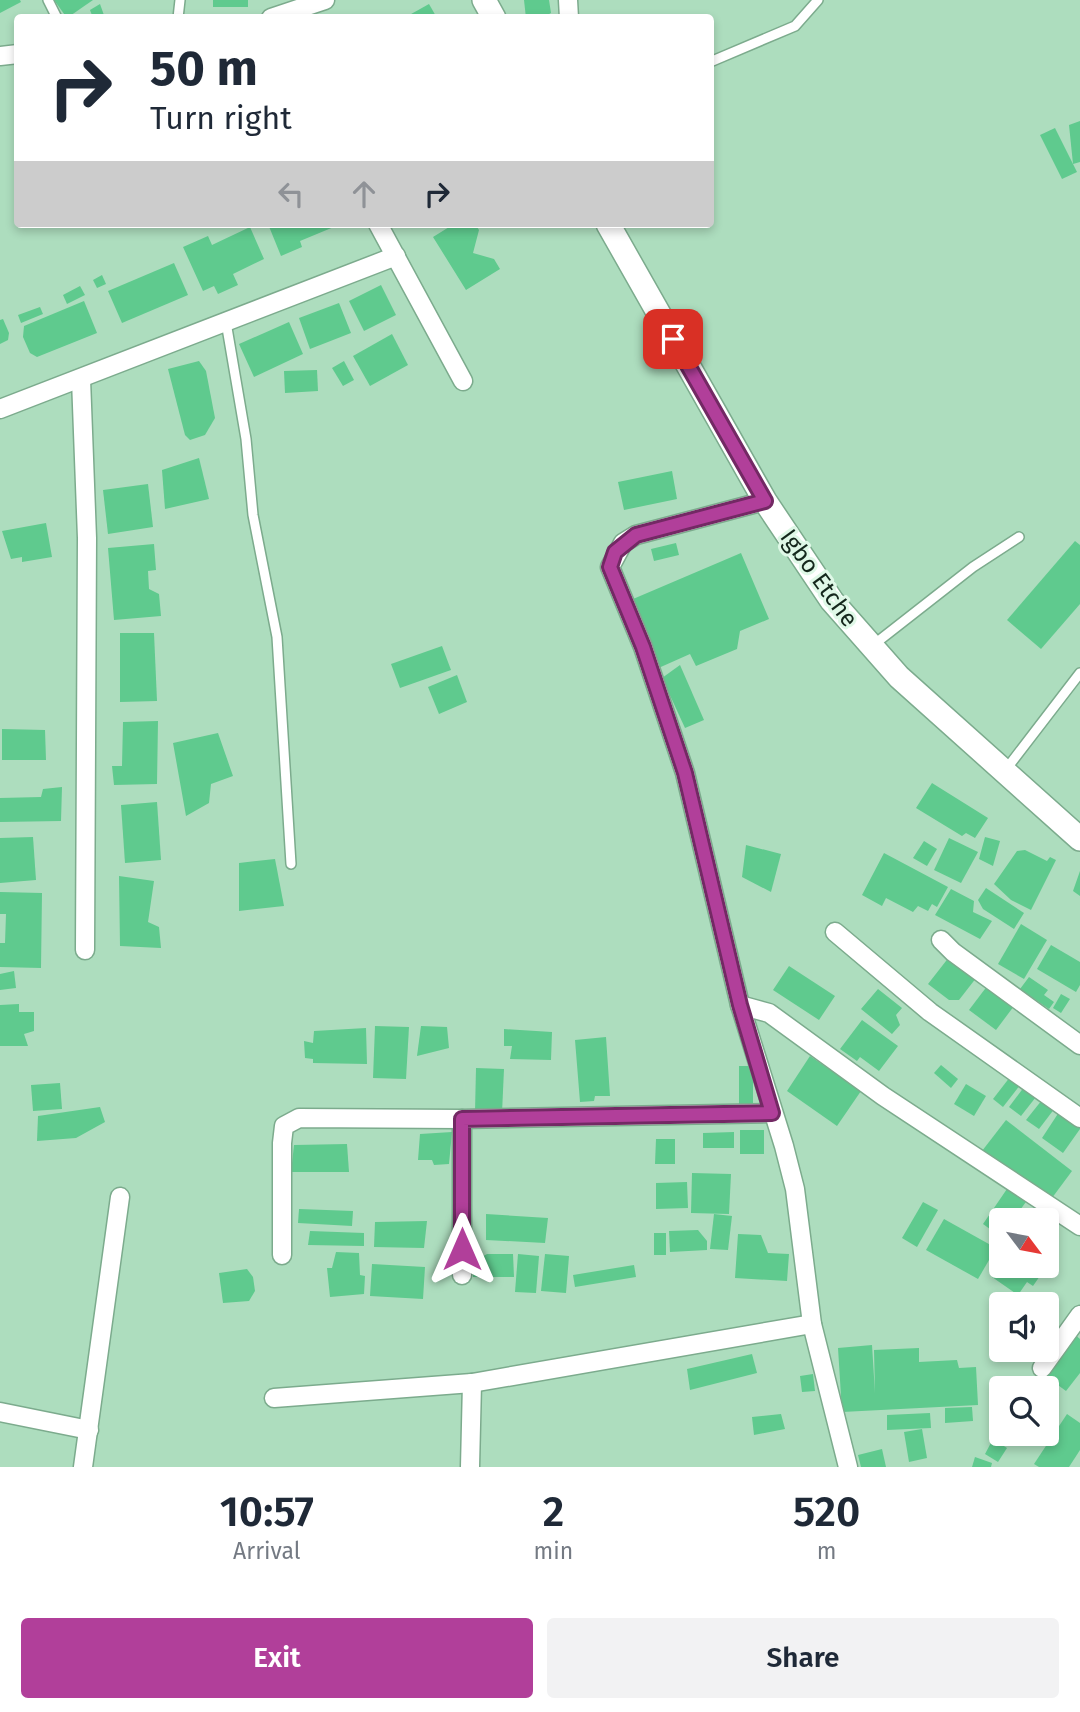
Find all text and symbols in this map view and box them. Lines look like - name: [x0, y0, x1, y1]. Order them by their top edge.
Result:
- text: 50 m: [150, 39, 258, 98]
- icon: right: [35, 42, 126, 133]
- text: Turn right: [150, 99, 292, 137]
- icon: left: [272, 175, 310, 213]
- icon: ahead: [345, 175, 383, 213]
- icon: right: [418, 175, 456, 213]
- pin: [643, 309, 703, 369]
- icon: arrive: [654, 320, 692, 358]
- street label: Igbo Etche: [774, 524, 864, 632]
- north arrow: [989, 1208, 1059, 1278]
- map controls: [989, 1208, 1059, 1446]
- position arrow: [425, 1212, 499, 1286]
- button: sound: [989, 1292, 1059, 1362]
- button: search: [989, 1376, 1059, 1446]
- text: 10:57: [220, 1487, 314, 1537]
- text: 2: [543, 1487, 564, 1537]
- text: 520: [793, 1487, 860, 1537]
- text: Arrival: [233, 1537, 300, 1565]
- text: min: [534, 1537, 573, 1565]
- text: m: [817, 1537, 836, 1565]
- button: Exit: [21, 1618, 533, 1698]
- button: Share: [547, 1618, 1059, 1698]

